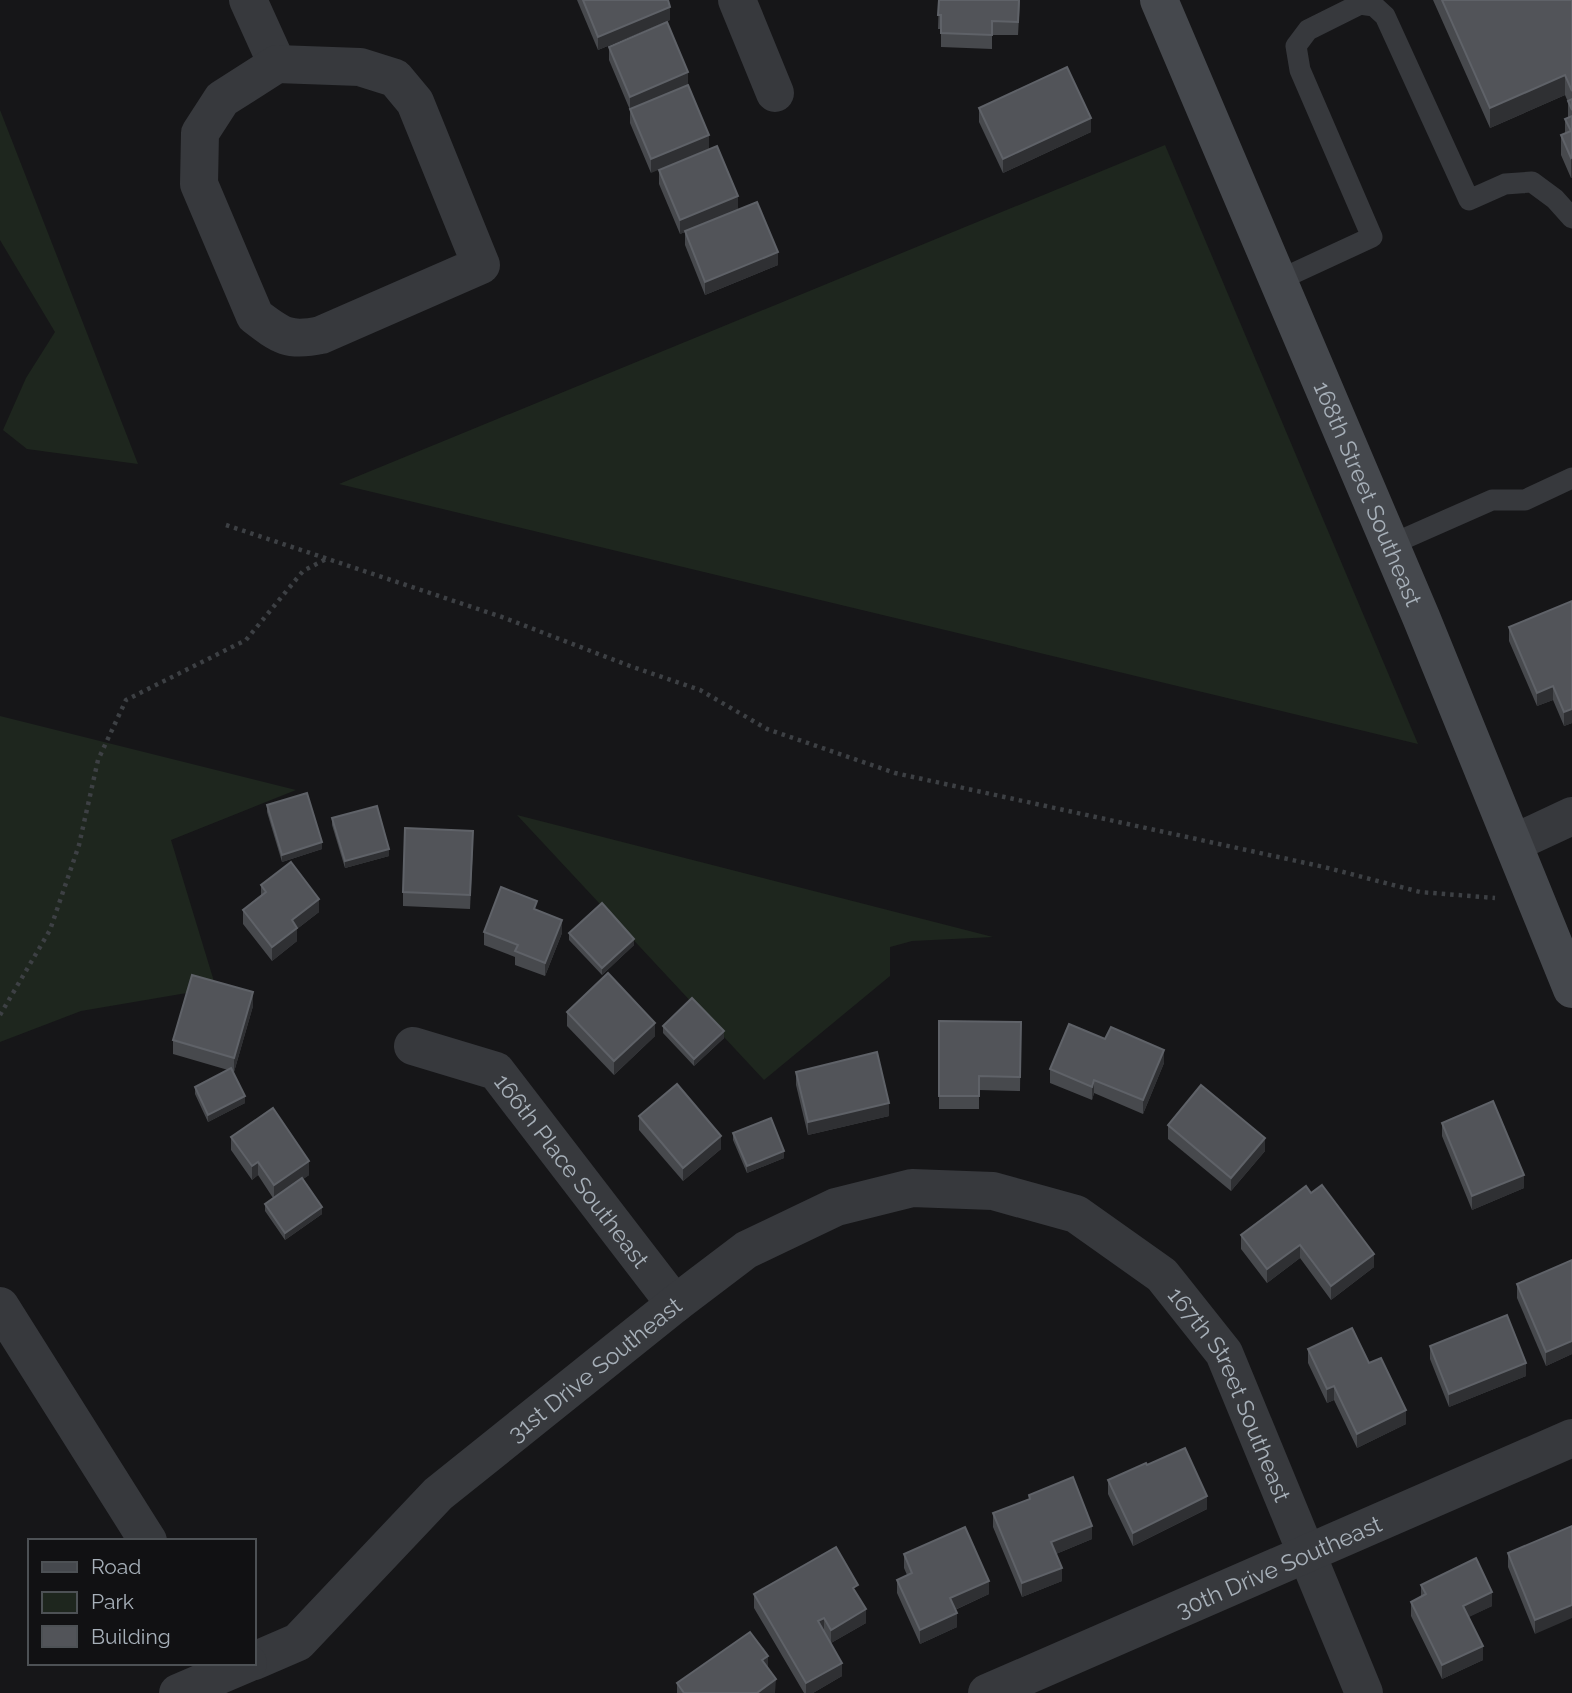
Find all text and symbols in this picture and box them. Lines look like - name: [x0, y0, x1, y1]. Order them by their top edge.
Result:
- street label: 168th Street Southeast: [1309, 377, 1428, 610]
- street label: 166th Place Southeast: [489, 1068, 655, 1273]
- street label: 167th Street Southeast: [1163, 1281, 1297, 1506]
- street label: 31st Drive Southeast: [502, 1291, 687, 1446]
- street label: 30th Drive Southeast: [1172, 1509, 1386, 1623]
- legend: [28, 1539, 256, 1665]
- text: Road: [91, 1554, 141, 1579]
- text: Park: [91, 1589, 134, 1614]
- text: Building: [91, 1624, 171, 1649]

